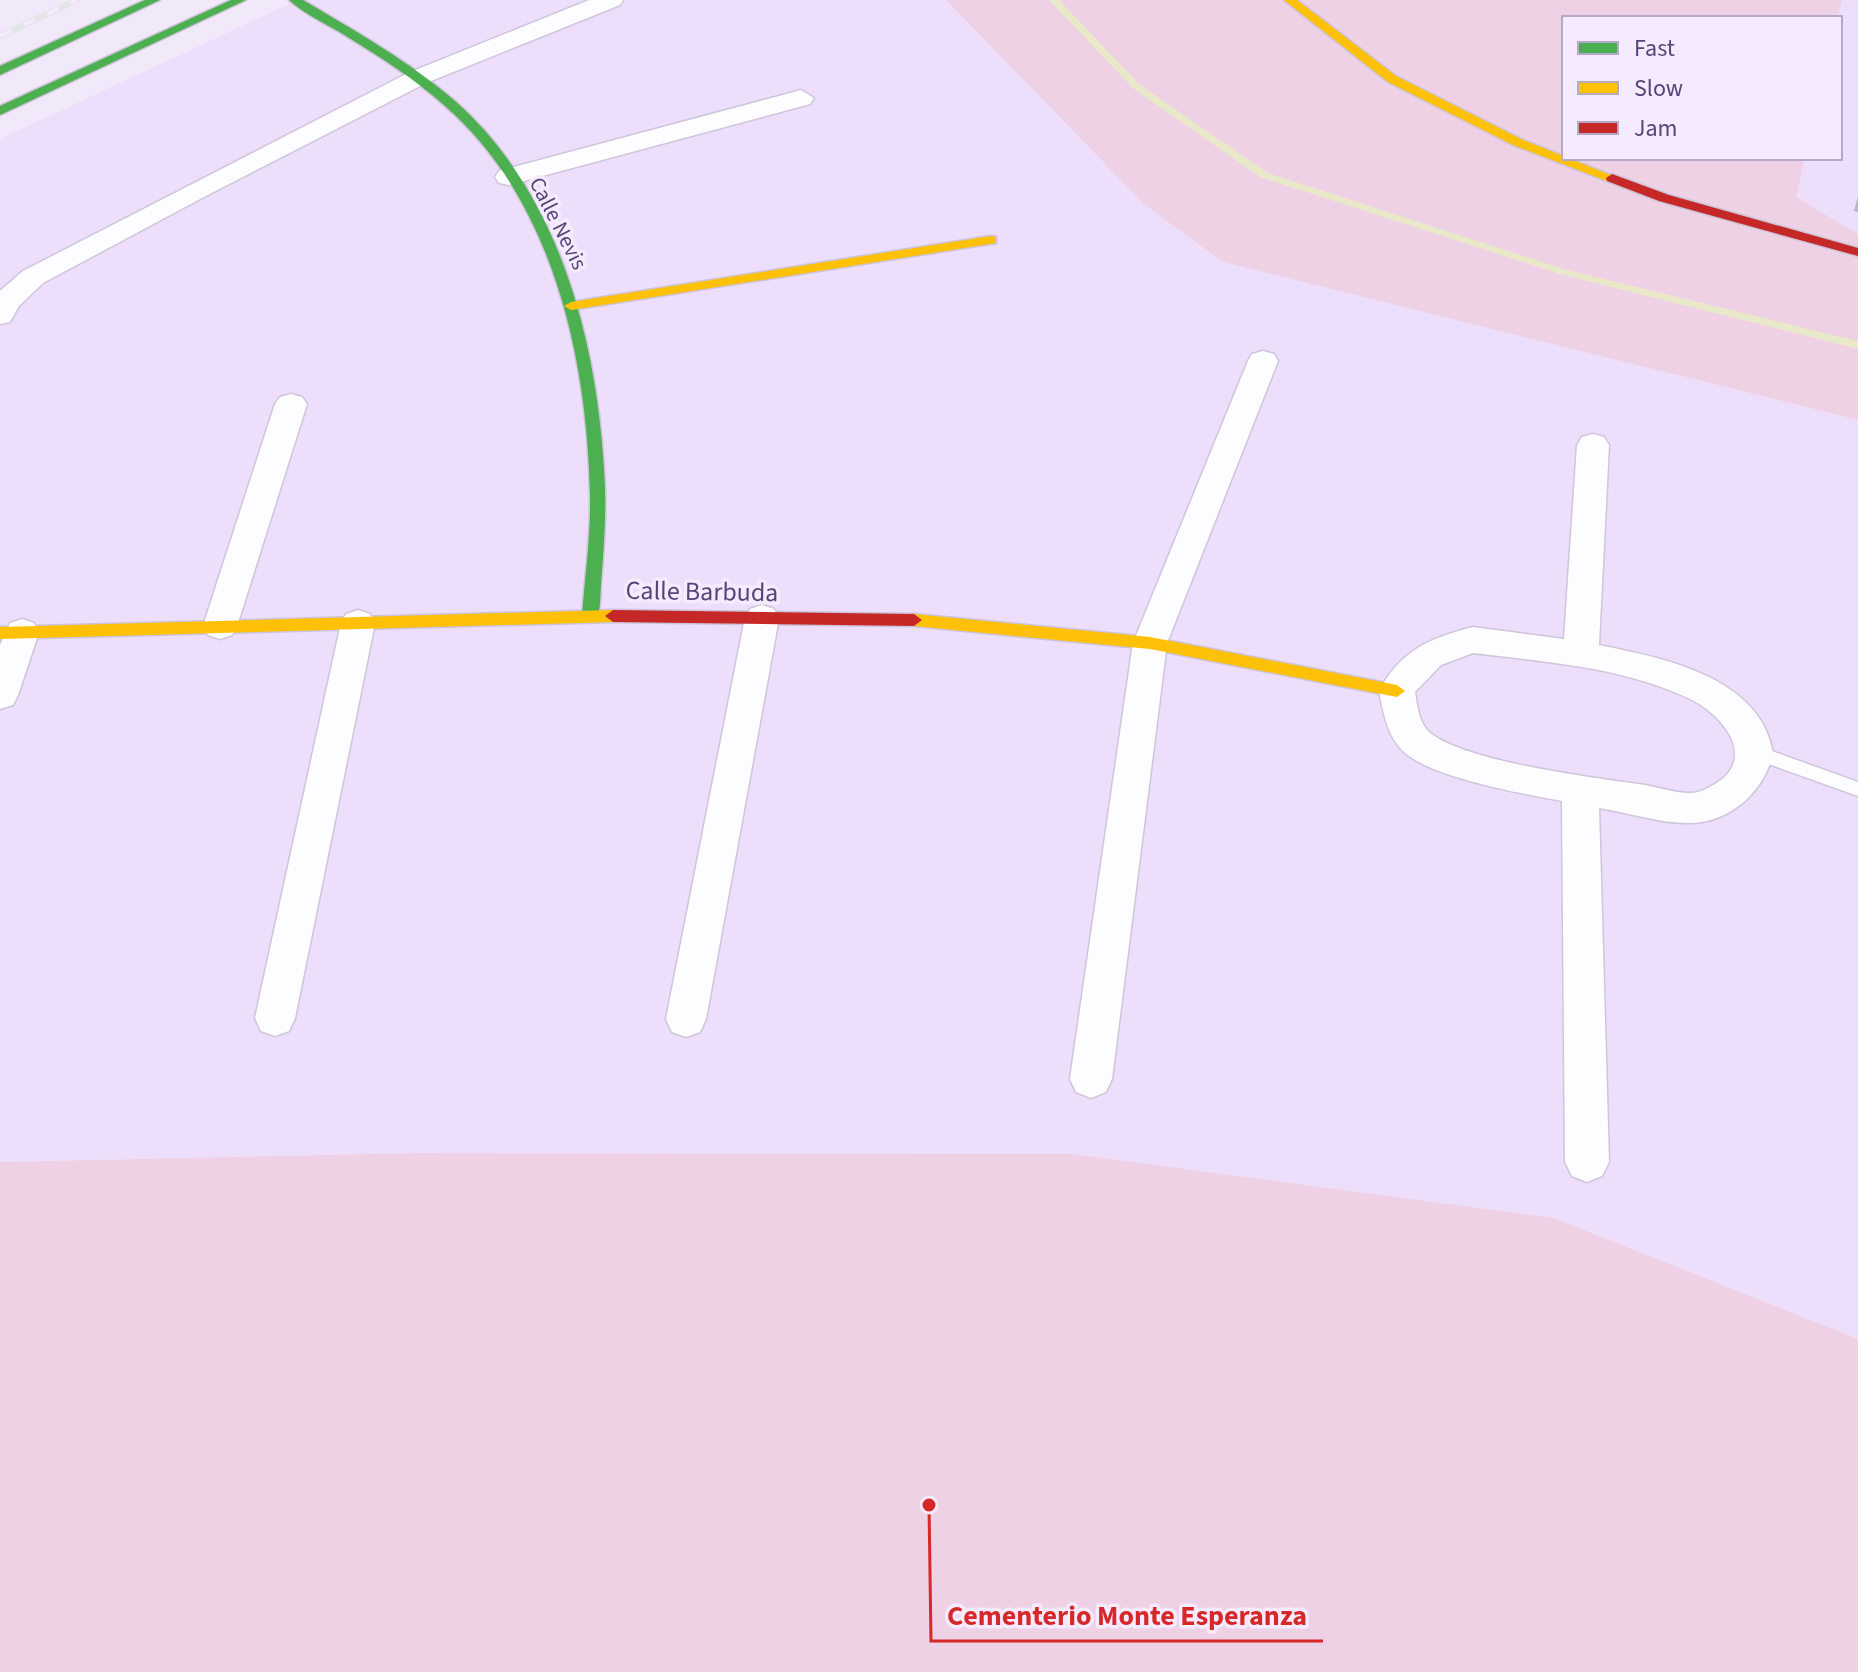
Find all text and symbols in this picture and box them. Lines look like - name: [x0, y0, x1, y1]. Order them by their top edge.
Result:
- legend: [1562, 16, 1842, 160]
- text: Fast: [1634, 31, 1675, 66]
- text: Slow: [1634, 71, 1683, 106]
- text: Jam: [1634, 111, 1678, 146]
- street label: Calle Nevis: [521, 171, 595, 275]
- street label: Calle Barbuda: [625, 572, 779, 611]
- callout: Cementerio Monte Esperanza: [931, 1589, 1323, 1641]
- text: Cementerio Monte Esperanza: [947, 1596, 1307, 1636]

